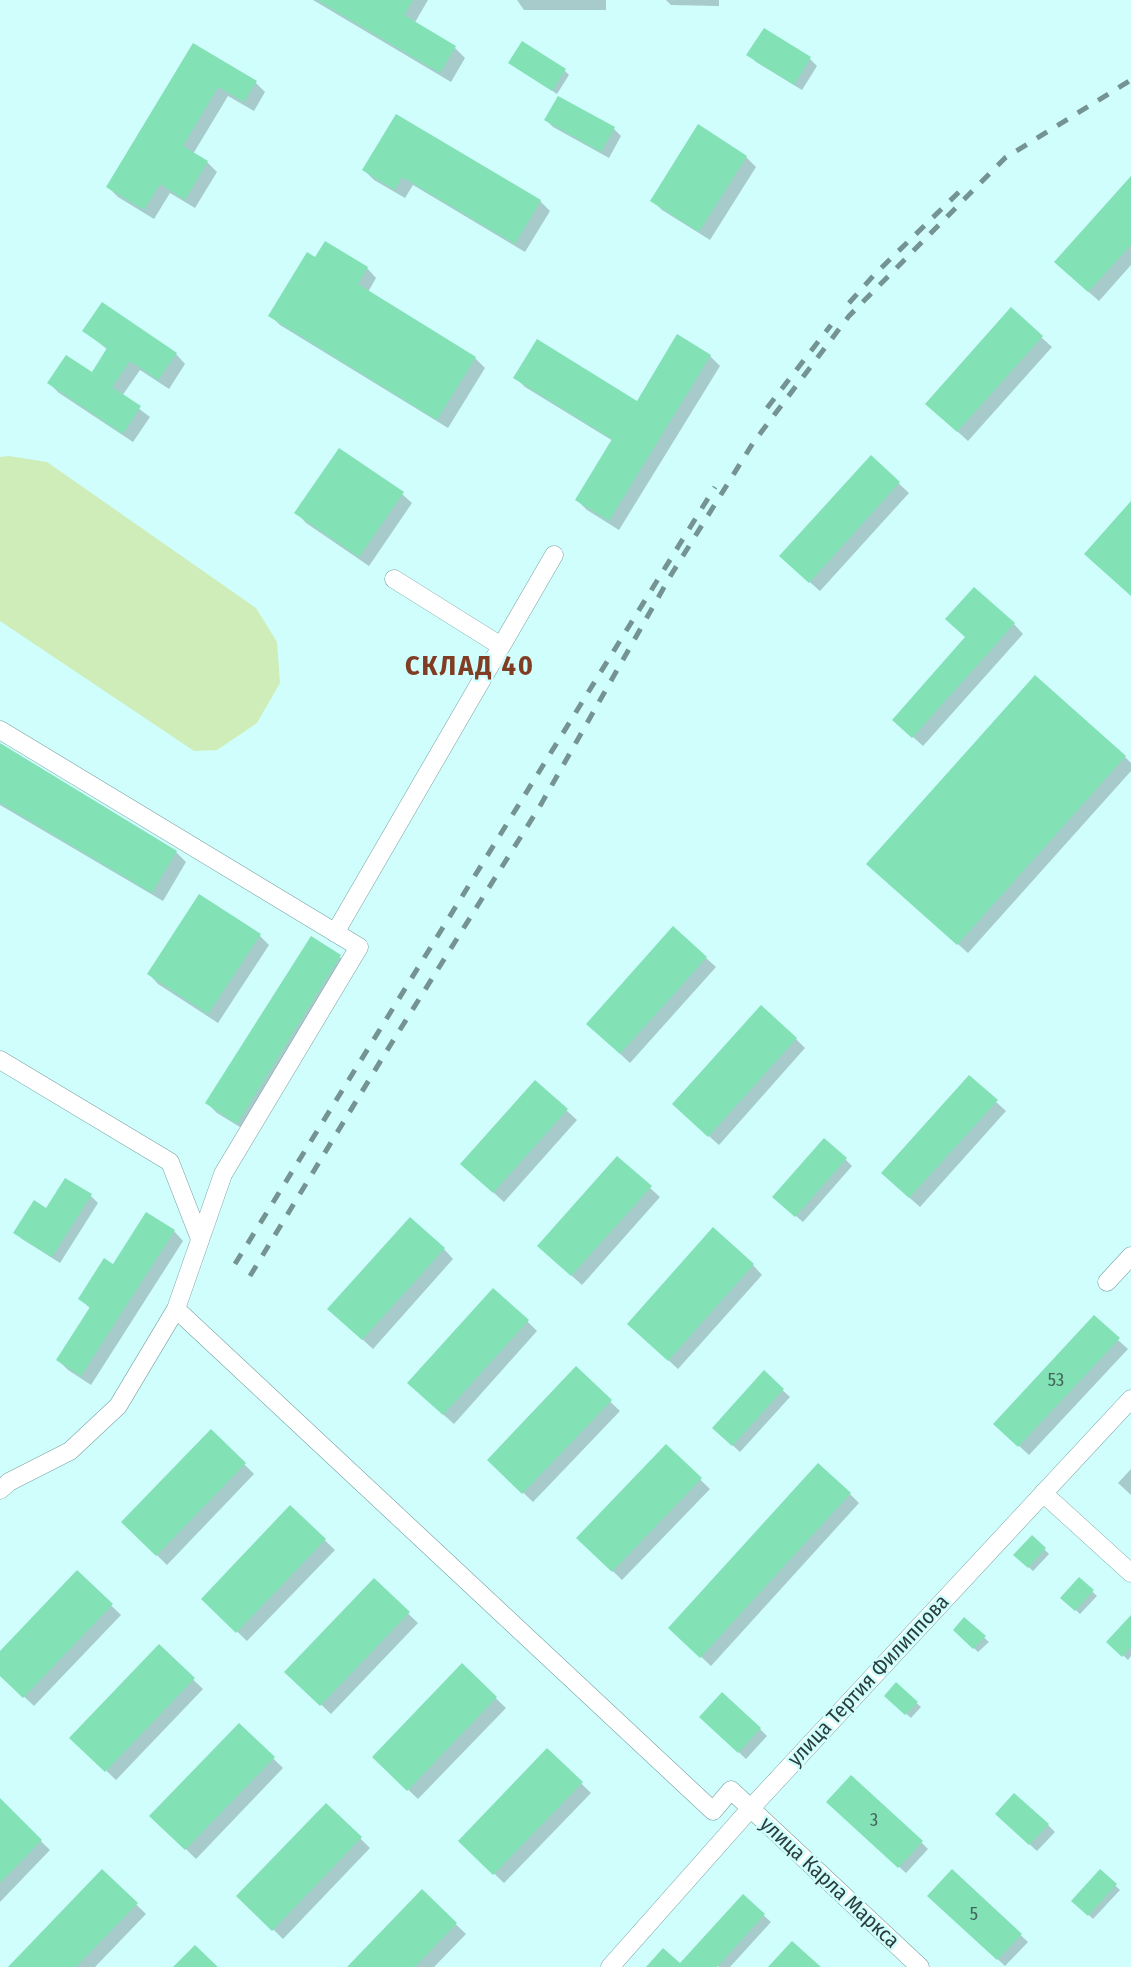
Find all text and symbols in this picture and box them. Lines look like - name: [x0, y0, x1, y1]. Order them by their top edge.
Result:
- district label: СКЛАД 40: [406, 650, 534, 684]
- house number: 53: [1048, 1370, 1064, 1392]
- street label: улица Тертия Филиппова: [783, 1590, 955, 1772]
- house number: 3: [870, 1810, 878, 1832]
- street label: улица Карла Маркса: [754, 1812, 904, 1954]
- house number: 5: [970, 1904, 978, 1926]

